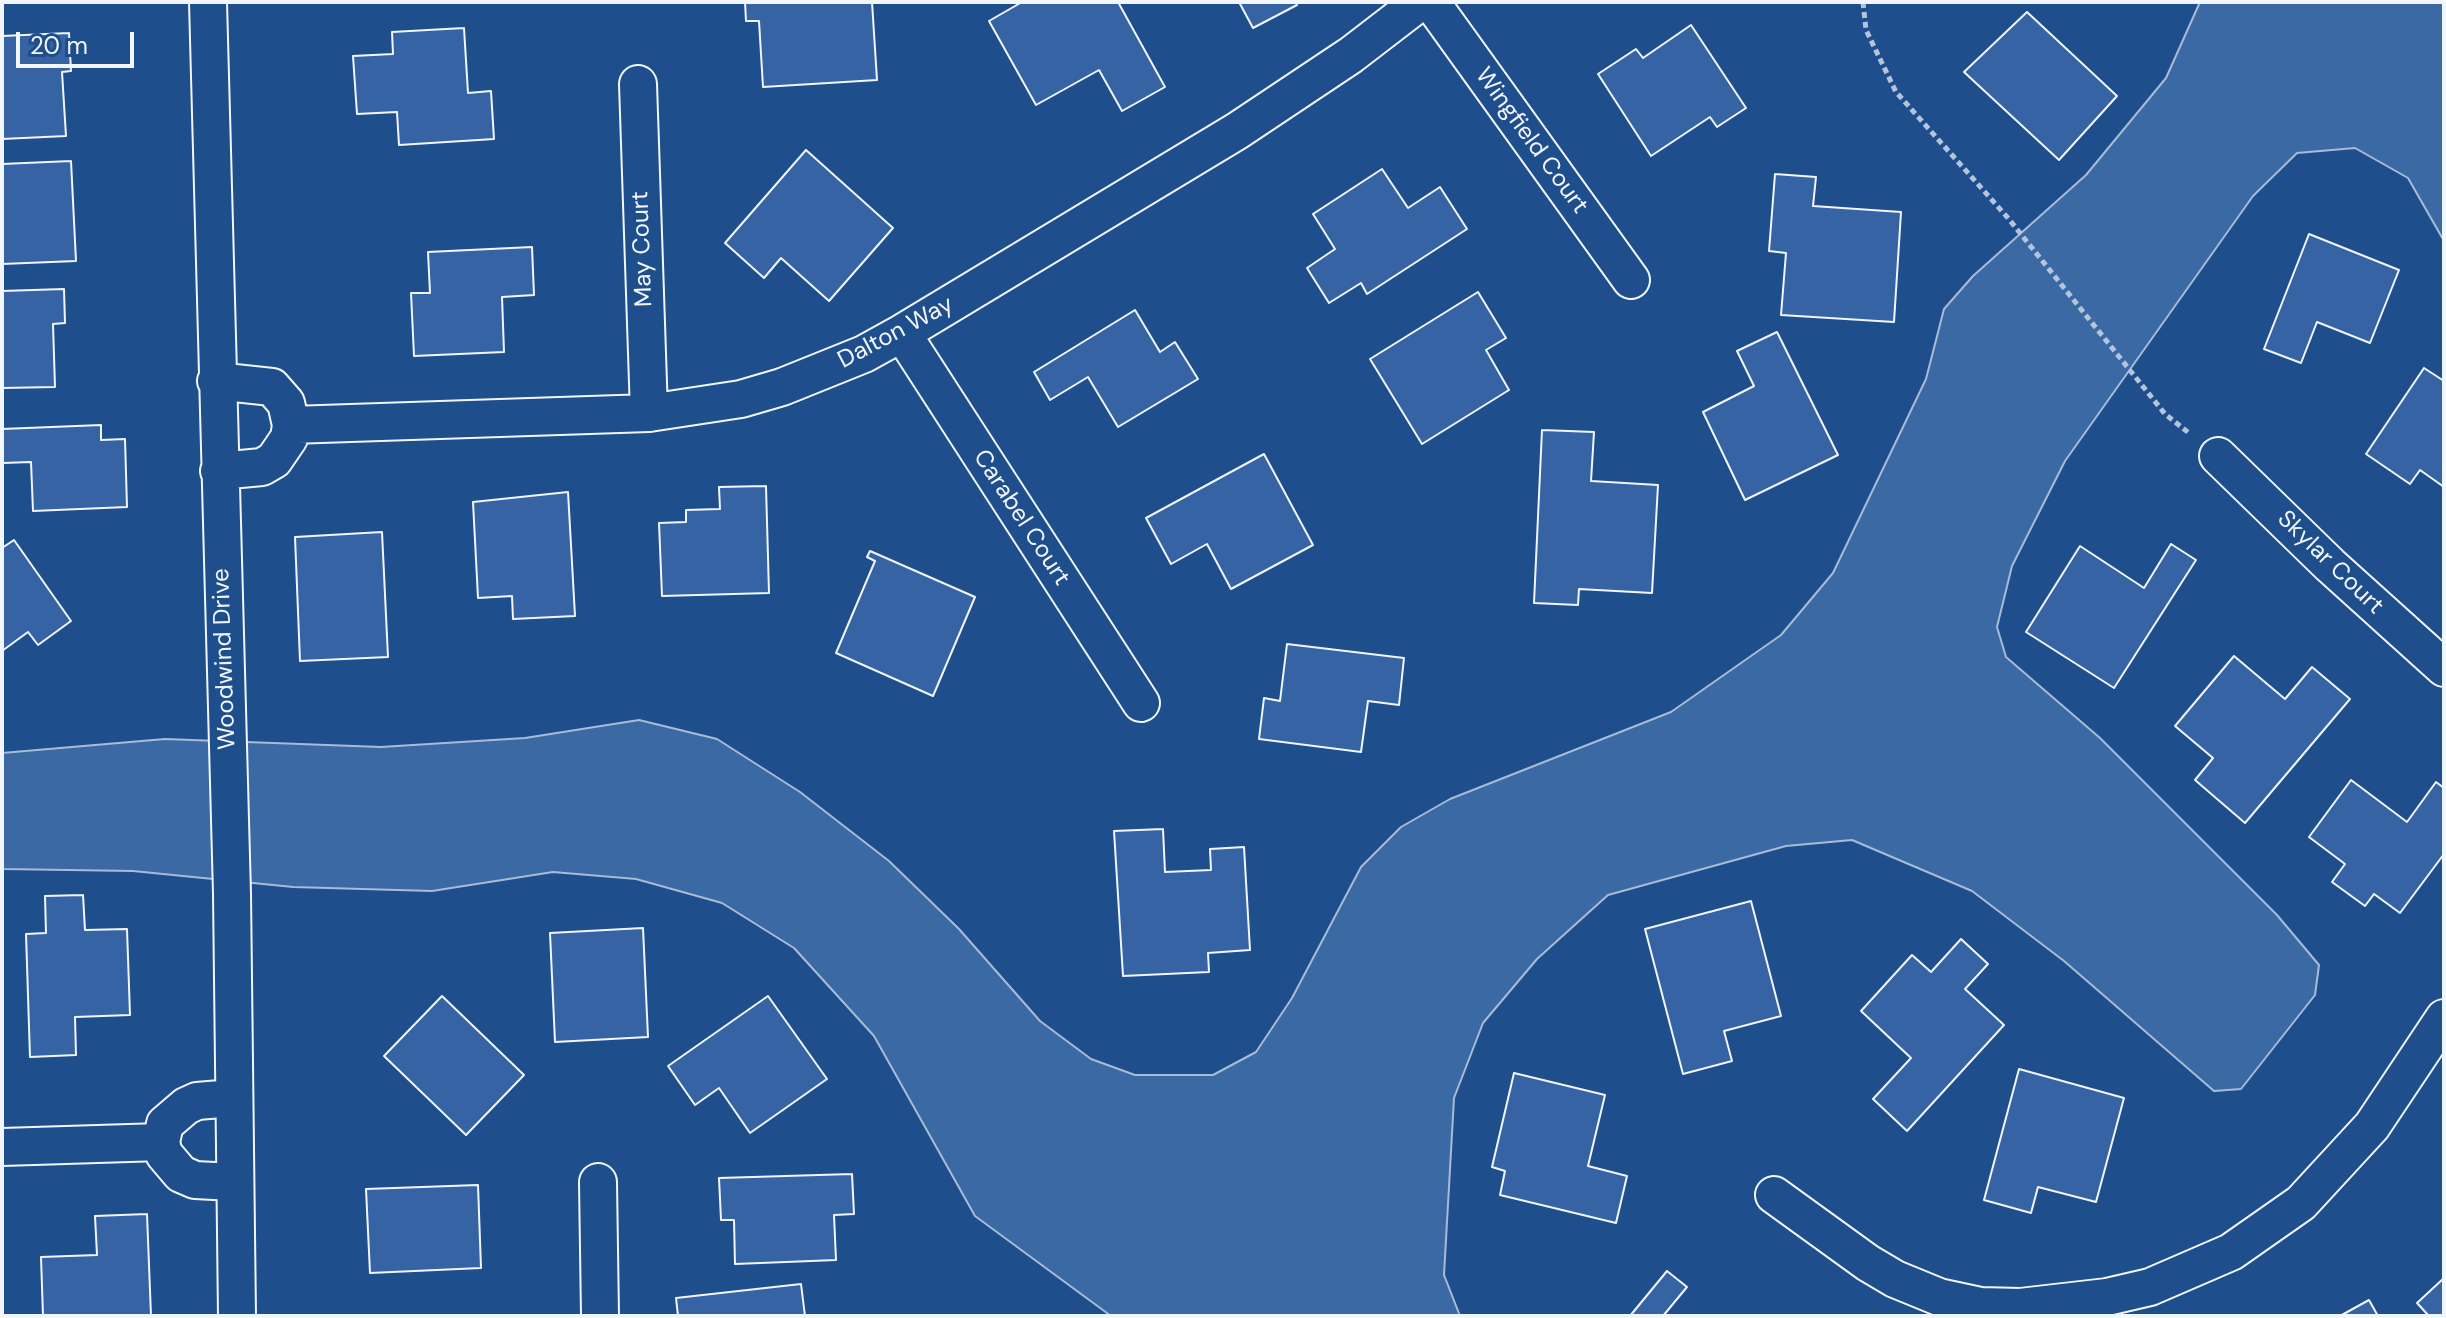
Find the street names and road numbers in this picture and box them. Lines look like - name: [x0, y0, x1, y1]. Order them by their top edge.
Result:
- street label: Wingfield Court: [1468, 62, 1594, 220]
- street label: May Court: [627, 190, 659, 308]
- street label: Dalton Way: [833, 291, 959, 375]
- street label: Carabel Court: [966, 445, 1076, 591]
- street label: Skylar Court: [2271, 505, 2389, 621]
- street label: Woodwind Drive: [207, 568, 243, 750]

